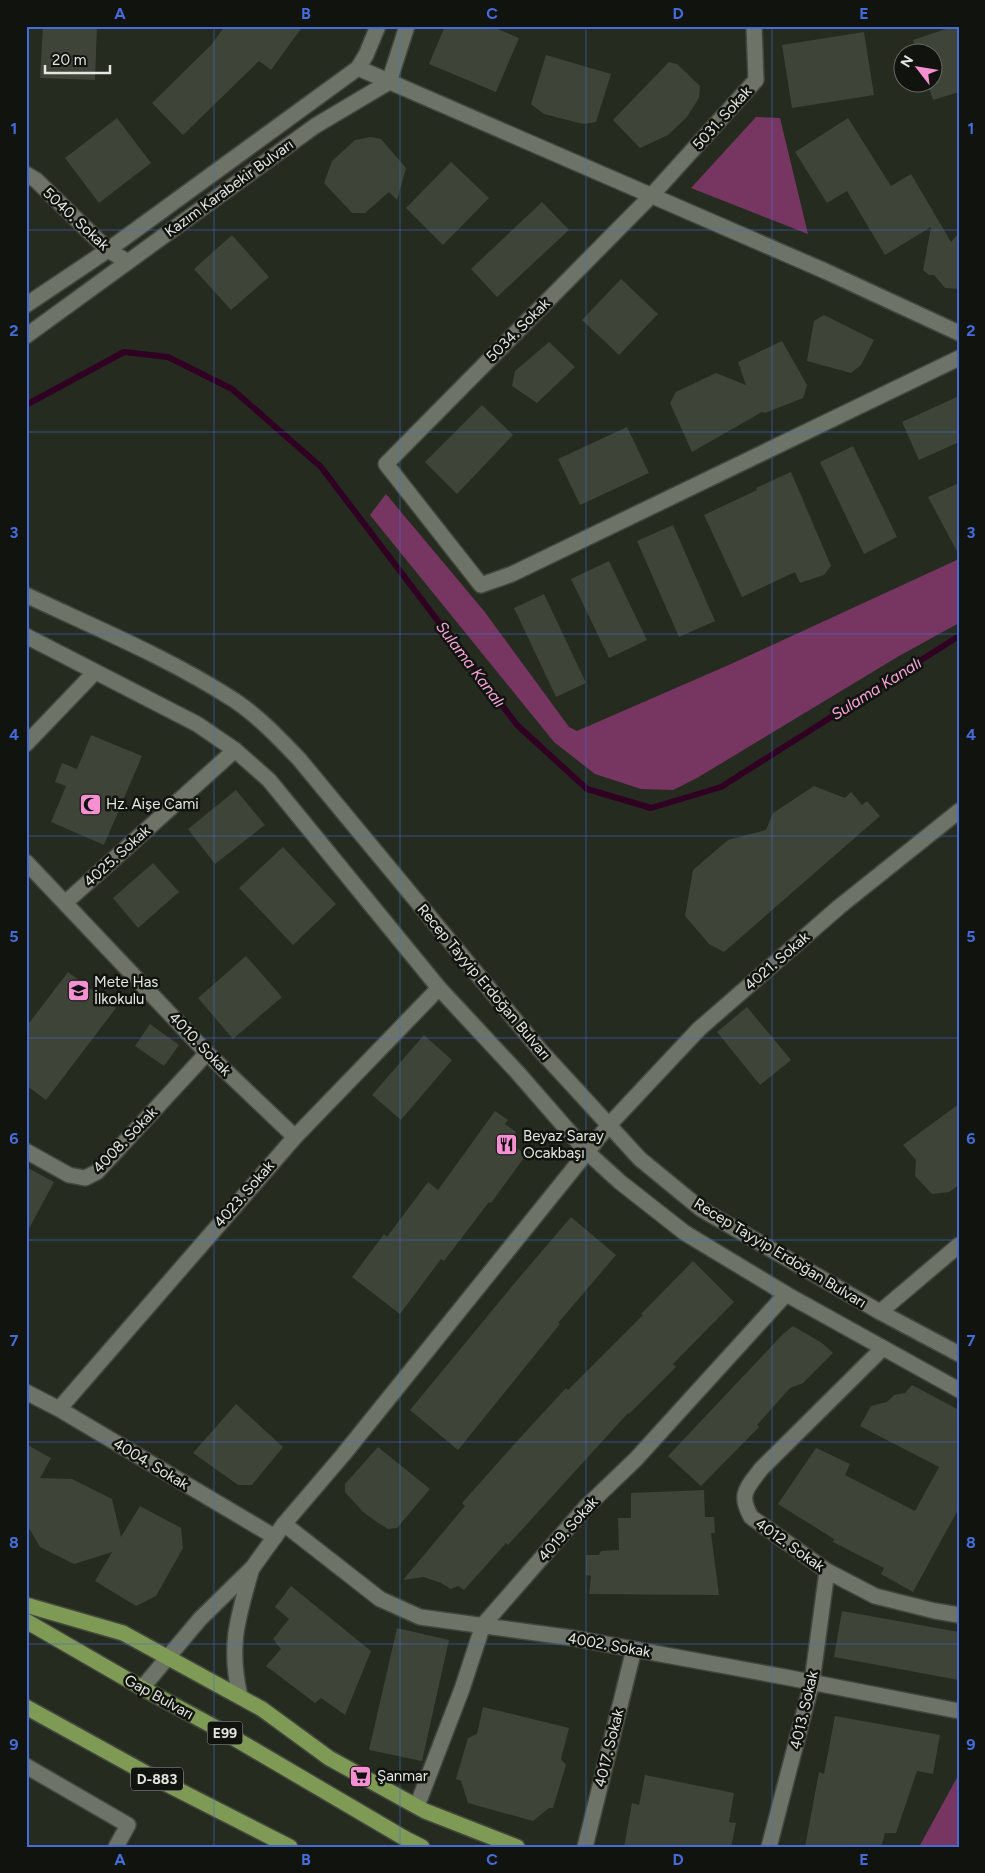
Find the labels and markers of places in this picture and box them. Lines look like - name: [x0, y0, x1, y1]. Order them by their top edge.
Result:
- mosque icon: Hz. Aişe Cami: [78, 792, 102, 816]
- place label: Hz. Aişe Cami: [106, 795, 199, 813]
- place label: Mete Has İlkokulu: [94, 973, 158, 1008]
- school or university icon: Mete Has İlkokulu: [66, 979, 90, 1003]
- place label: Beyaz Saray Ocakbaşı: [523, 1127, 604, 1162]
- restaurant icon: Beyaz Saray Ocakbaşı: [495, 1133, 519, 1157]
- supermarket icon: Şanmar: [349, 1764, 373, 1788]
- place label: Şanmar: [377, 1767, 428, 1785]

